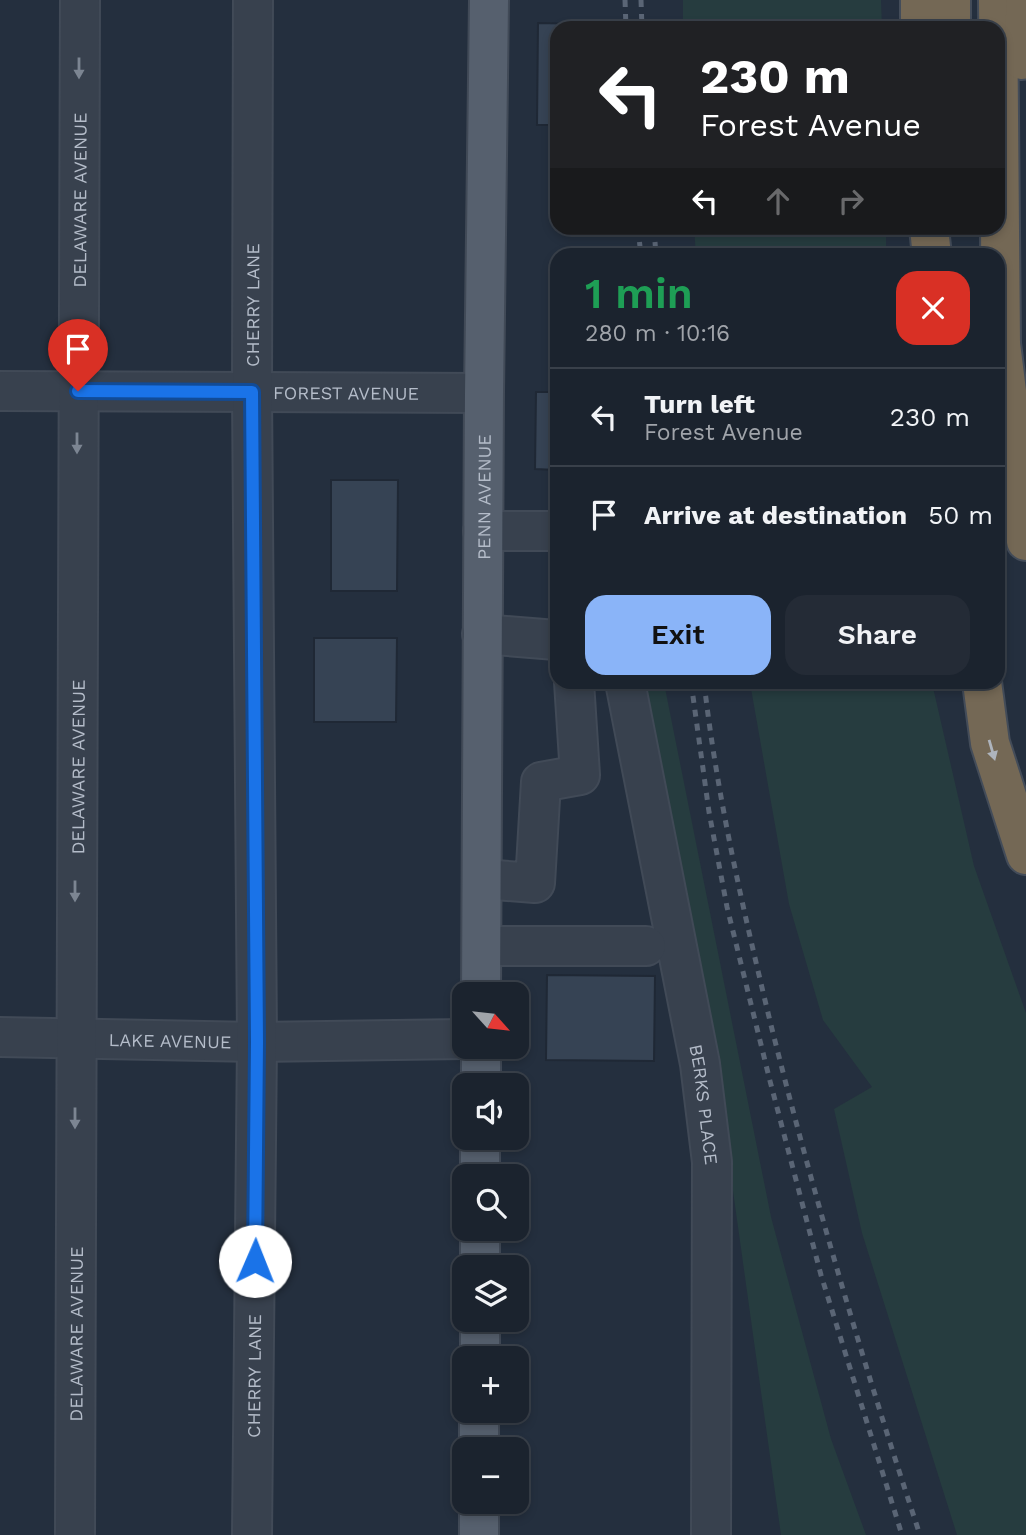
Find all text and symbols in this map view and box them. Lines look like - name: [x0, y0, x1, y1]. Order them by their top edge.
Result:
- text: 230 m: [700, 47, 850, 105]
- icon: left: [585, 49, 676, 140]
- one-way arrow: [73, 57, 85, 79]
- text: Forest Avenue: [700, 106, 921, 144]
- street label: DELAWARE AVENUE: [69, 112, 90, 288]
- icon: left: [686, 182, 724, 220]
- icon: ahead: [759, 182, 797, 220]
- icon: right: [832, 182, 870, 220]
- street label: CHERRY LANE: [242, 243, 263, 367]
- text: 1 min: [585, 269, 693, 318]
- button: close: [896, 271, 970, 345]
- pin: [48, 319, 108, 391]
- text: 280 m · 10:16: [585, 320, 730, 347]
- icon: arrive: [59, 330, 97, 368]
- street label: FOREST AVENUE: [273, 382, 419, 403]
- text: Turn left: [644, 389, 755, 419]
- icon: left: [585, 398, 623, 436]
- text: 230 m: [890, 402, 970, 432]
- text: Forest Avenue: [644, 419, 803, 446]
- one-way arrow: [71, 432, 83, 454]
- street label: PENN AVENUE: [473, 434, 494, 560]
- icon: arrive: [585, 496, 623, 534]
- text: Arrive at destination: [644, 500, 907, 530]
- text: 50 m: [928, 500, 993, 530]
- button: Exit: [585, 595, 771, 675]
- button: Share: [785, 595, 970, 675]
- street label: DELAWARE AVENUE: [67, 679, 88, 855]
- one-way arrow: [988, 740, 998, 761]
- one-way arrow: [69, 880, 81, 902]
- north arrow: [452, 982, 528, 1059]
- map controls: [452, 982, 529, 1514]
- street label: LAKE AVENUE: [108, 1029, 232, 1052]
- street label: BERKS PLACE: [686, 1042, 723, 1166]
- button: sound: [452, 1073, 529, 1150]
- one-way arrow: [69, 1107, 81, 1129]
- button: search: [452, 1164, 529, 1241]
- position arrow: [218, 1224, 292, 1298]
- street label: DELAWARE AVENUE: [65, 1246, 86, 1422]
- button: layers: [452, 1255, 529, 1332]
- street label: CHERRY LANE: [242, 1314, 265, 1438]
- button: +: [452, 1346, 529, 1423]
- button: −: [452, 1437, 529, 1514]

